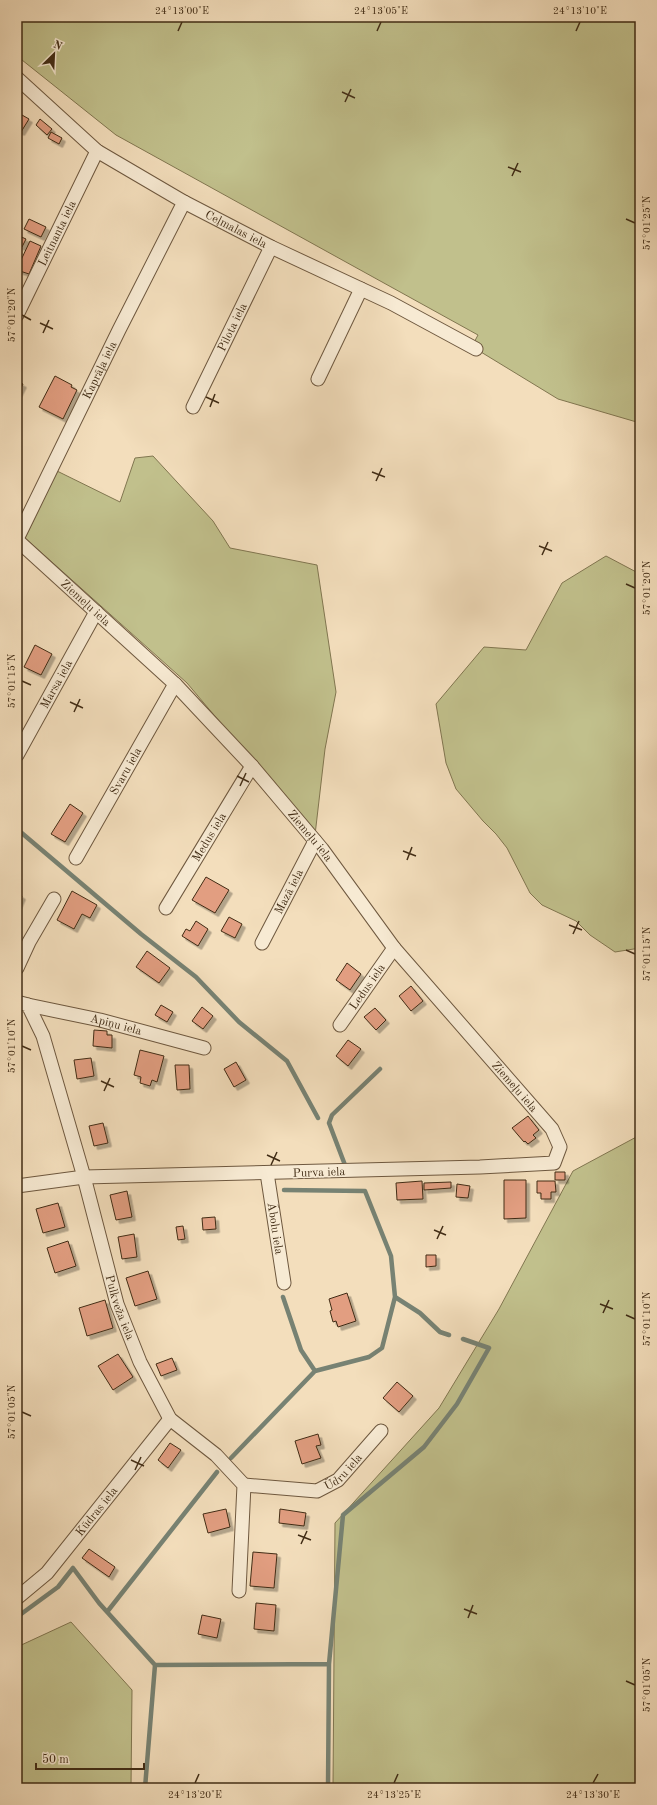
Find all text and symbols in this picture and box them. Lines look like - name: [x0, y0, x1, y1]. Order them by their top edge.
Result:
- text: 24°13'00"E: [155, 6, 209, 16]
- text: 24°13'05"E: [354, 6, 408, 16]
- text: 24°13'10"E: [553, 6, 607, 16]
- north arrow: [34, 34, 74, 74]
- text: N: [51, 40, 64, 53]
- text: 57°01'25"N: [642, 195, 652, 250]
- street label: Leitnanta iela: [37, 199, 79, 268]
- street label: Ceļmalas iela: [203, 209, 269, 251]
- text: 57°01'20"N: [7, 287, 17, 342]
- street label: Pilota iela: [216, 301, 250, 353]
- street label: Kaprāļa iela: [81, 340, 120, 401]
- text: 57°01'20"N: [642, 560, 652, 615]
- street label: Ziemeļu iela: [58, 578, 112, 629]
- text: 57°01'15"N: [7, 653, 17, 708]
- street label: Marsa iela: [39, 658, 75, 711]
- street label: Svaru iela: [108, 746, 144, 797]
- street label: Ziemeļu iela: [285, 808, 334, 864]
- street label: Medus iela: [191, 811, 229, 864]
- street label: Mazā iela: [273, 868, 306, 916]
- text: 57°01'15"N: [642, 926, 652, 981]
- street label: Ledus iela: [348, 962, 388, 1012]
- street label: Apiņu iela: [89, 1013, 143, 1038]
- text: 57°01'10"N: [7, 1018, 17, 1073]
- street label: Ziemeļu iela: [489, 1060, 539, 1115]
- street label: Purva iela: [292, 1166, 346, 1180]
- street label: Ābolu iela: [265, 1201, 284, 1255]
- street label: Pulkveža iela: [103, 1274, 136, 1342]
- text: 57°01'10"N: [642, 1291, 652, 1346]
- text: 57°01'05"N: [7, 1384, 17, 1439]
- street label: Ūdru iela: [321, 1452, 365, 1493]
- street label: Kūdras iela: [74, 1485, 120, 1539]
- text: 57°01'05"N: [642, 1657, 652, 1712]
- scale bar: [36, 1745, 144, 1771]
- text: 50 m: [42, 1753, 69, 1766]
- text: 24°13'20"E: [168, 1790, 222, 1800]
- text: 24°13'25"E: [367, 1790, 421, 1800]
- text: 24°13'30"E: [566, 1790, 620, 1800]

